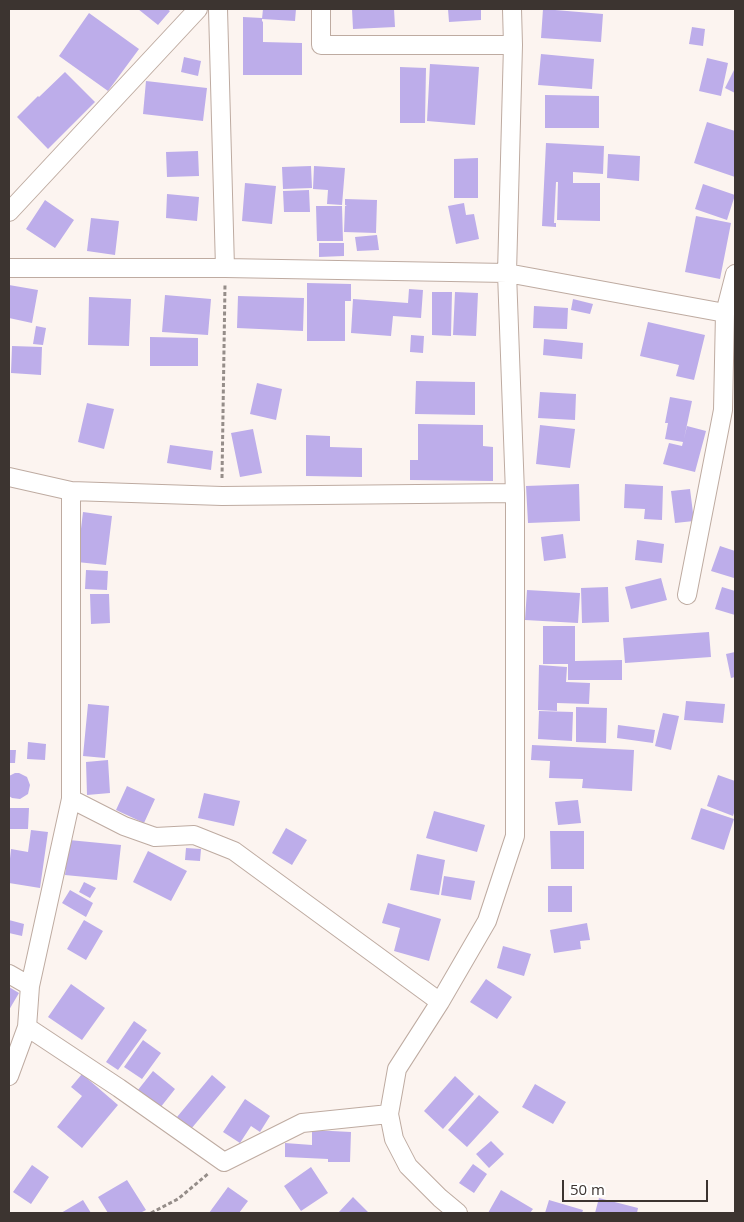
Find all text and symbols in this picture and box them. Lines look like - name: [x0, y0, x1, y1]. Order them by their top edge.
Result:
- scale bar: [564, 1170, 710, 1202]
- text: 50 m: [570, 1179, 605, 1199]

